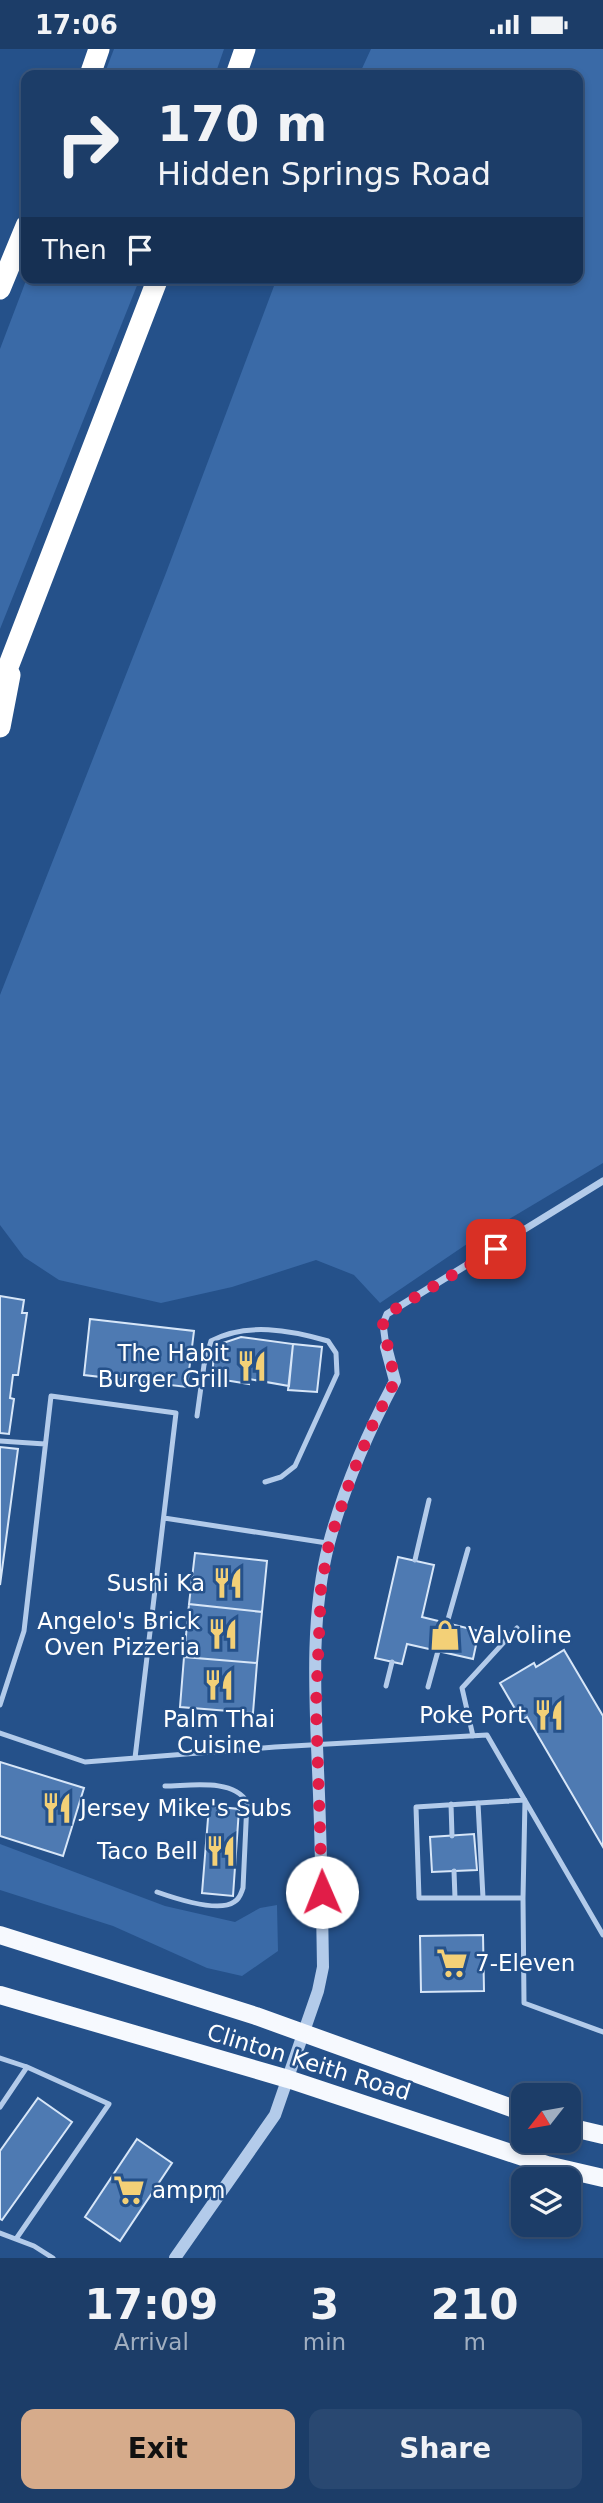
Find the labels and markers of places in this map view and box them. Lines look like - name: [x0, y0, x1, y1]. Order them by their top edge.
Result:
- pin: [466, 1219, 526, 1279]
- place label: The Habit Burger Grill: [98, 1340, 229, 1392]
- restaurant icon: The Habit Burger Grill: [235, 1349, 269, 1383]
- restaurant icon: Sushi Ka: [211, 1566, 245, 1600]
- place label: Sushi Ka: [107, 1570, 205, 1596]
- place label: Angelo's Brick Oven Pizzeria: [37, 1608, 201, 1660]
- restaurant icon: Angelo's Brick Oven Pizzeria: [206, 1617, 240, 1651]
- shop icon: Valvoline: [428, 1618, 462, 1652]
- place label: Valvoline: [468, 1622, 572, 1648]
- restaurant icon: Palm Thai Cuisine: [202, 1668, 236, 1702]
- restaurant icon: Poke Port: [532, 1698, 566, 1732]
- place label: Poke Port: [419, 1702, 526, 1728]
- place label: Palm Thai Cuisine: [163, 1706, 275, 1758]
- restaurant icon: Jersey Mike's Subs: [40, 1791, 74, 1825]
- place label: Jersey Mike's Subs: [78, 1795, 292, 1821]
- restaurant icon: Taco Bell: [204, 1834, 238, 1868]
- place label: Taco Bell: [96, 1838, 198, 1864]
- supermarket icon: 7-Eleven: [435, 1946, 469, 1980]
- place label: 7-Eleven: [475, 1950, 575, 1976]
- supermarket icon: ampm: [112, 2173, 146, 2207]
- place label: ampm: [152, 2177, 226, 2203]

